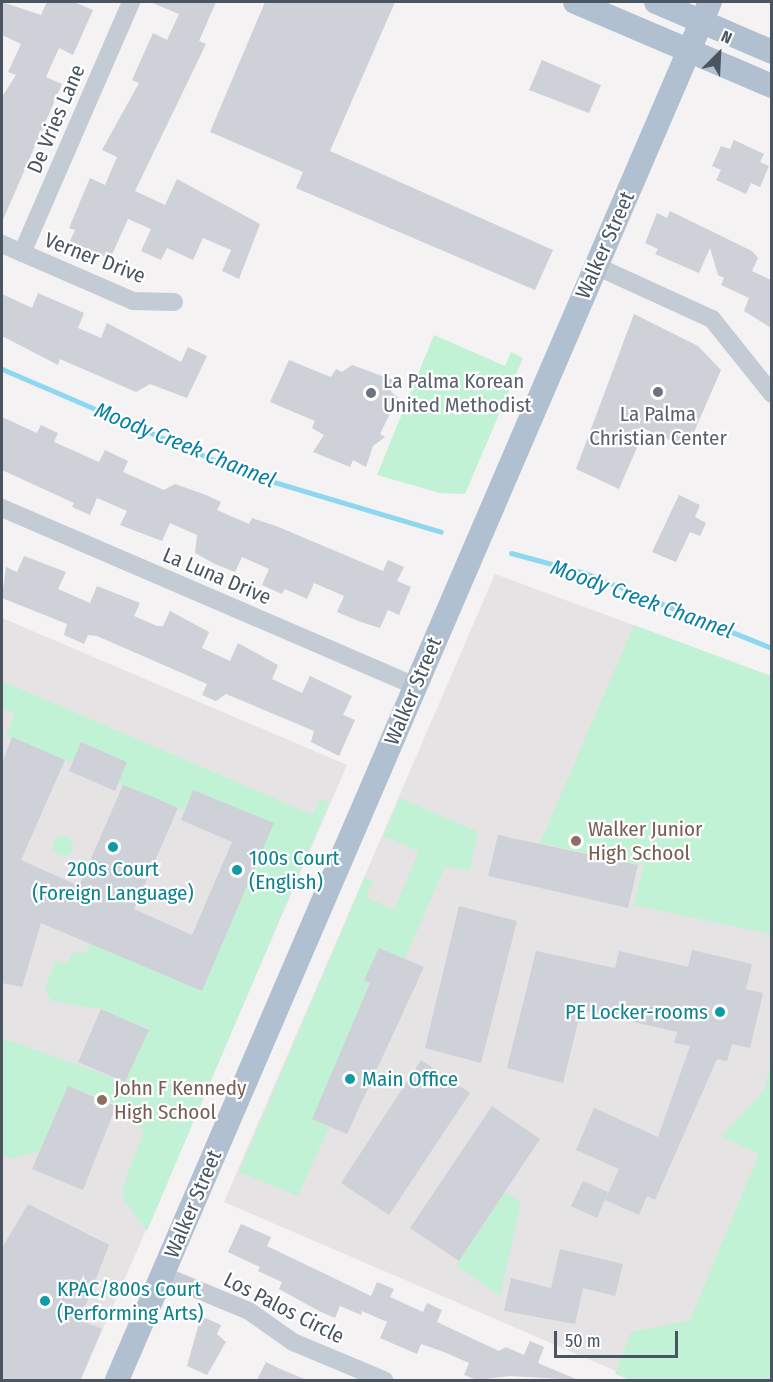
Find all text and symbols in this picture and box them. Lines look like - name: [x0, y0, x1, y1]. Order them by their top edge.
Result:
- north arrow: [689, 24, 749, 84]
- text: N: [718, 26, 735, 48]
- street label: De Vries Lane: [22, 61, 90, 177]
- street label: Walker Street: [570, 188, 640, 302]
- street label: Verner Drive: [41, 227, 149, 289]
- place label: La Palma Korean United Methodist: [383, 368, 531, 418]
- marker: La Palma Christian Center: [651, 385, 665, 399]
- marker: La Palma Korean United Methodist: [364, 386, 378, 400]
- water label: Moody Creek Channel: [91, 397, 279, 493]
- place label: La Palma Christian Center: [589, 401, 727, 451]
- street label: La Luna Drive: [159, 542, 275, 610]
- water label: Moody Creek Channel: [547, 554, 737, 644]
- street label: Walker Street: [379, 633, 447, 749]
- place label: Walker Junior High School: [588, 816, 702, 866]
- marker: Walker Junior High School: [569, 834, 583, 848]
- marker: 200s Court (Foreign Language): [106, 840, 120, 854]
- place label: 100s Court (English): [249, 845, 339, 895]
- place label: 200s Court (Foreign Language): [32, 856, 194, 906]
- marker: 100s Court (English): [230, 863, 244, 877]
- place label: PE Locker-rooms: [565, 999, 708, 1025]
- marker: PE Locker-rooms: [713, 1005, 727, 1019]
- place label: Main Office: [362, 1066, 458, 1092]
- marker: Main Office: [343, 1072, 357, 1086]
- place label: John F Kennedy High School: [114, 1075, 246, 1125]
- marker: John F Kennedy High School: [95, 1093, 109, 1107]
- street label: Walker Street: [159, 1146, 227, 1262]
- street label: Los Palos Circle: [220, 1267, 348, 1349]
- place label: KPAC/800s Court (Performing Arts): [57, 1276, 204, 1326]
- marker: KPAC/800s Court (Performing Arts): [38, 1294, 52, 1308]
- scale bar: [557, 1319, 682, 1357]
- text: 50 m: [565, 1330, 601, 1352]

